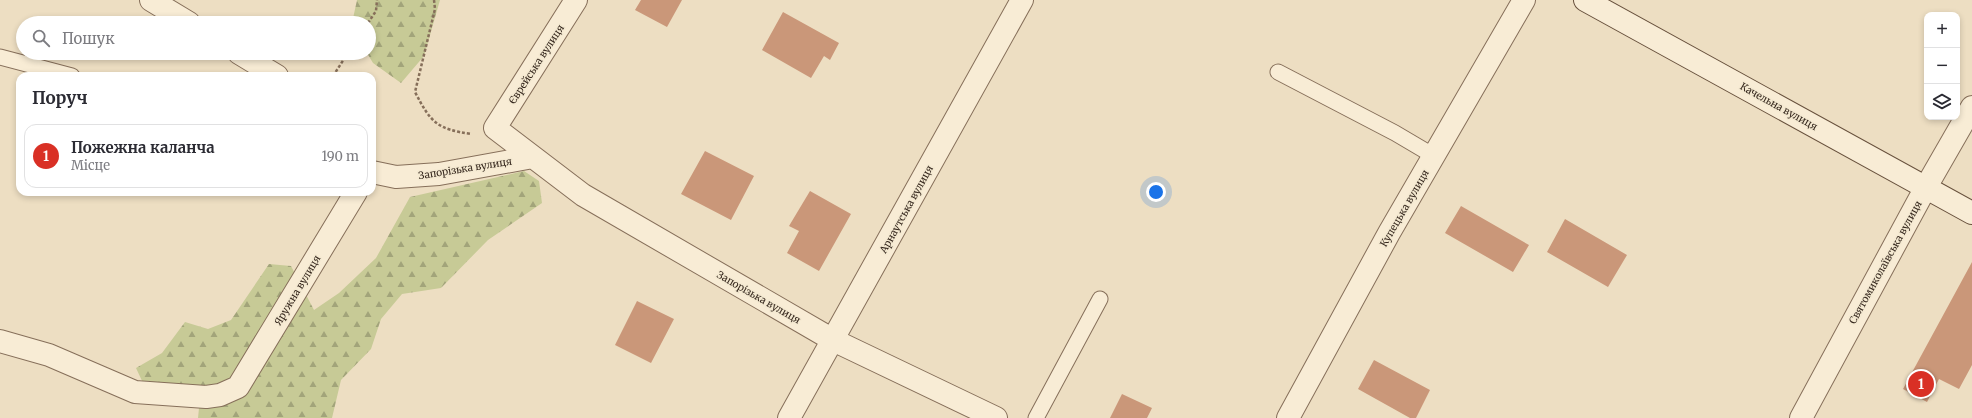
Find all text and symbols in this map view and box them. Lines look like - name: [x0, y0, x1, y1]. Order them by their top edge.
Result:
- map controls: [1924, 12, 1960, 120]
- button: +: [1924, 12, 1960, 48]
- search box: [16, 16, 376, 60]
- street label: Єврейська вулиця: [506, 22, 567, 106]
- icon: search: [30, 27, 52, 49]
- text: Пошук: [62, 29, 115, 48]
- button: −: [1924, 48, 1960, 84]
- street label: Качельна вулиця: [1738, 80, 1820, 133]
- button: layers: [1924, 84, 1960, 120]
- text: Поруч: [32, 87, 88, 109]
- text: Пожежна каланча: [71, 138, 215, 157]
- text: 1: [43, 148, 49, 165]
- text: 190 m: [322, 148, 359, 165]
- street label: Запорізька вулиця: [417, 155, 513, 182]
- text: Місце: [71, 157, 110, 174]
- street label: Арнаутська вулиця: [876, 163, 936, 256]
- street label: Купецька вулиця: [1377, 167, 1432, 249]
- your location: [1146, 182, 1166, 202]
- street label: Святомиколаївська вулиця: [1846, 198, 1925, 326]
- street label: Яружна вулиця: [271, 253, 323, 328]
- street label: Запорізька вулиця: [715, 268, 803, 327]
- pin: 1: [1908, 369, 1934, 399]

